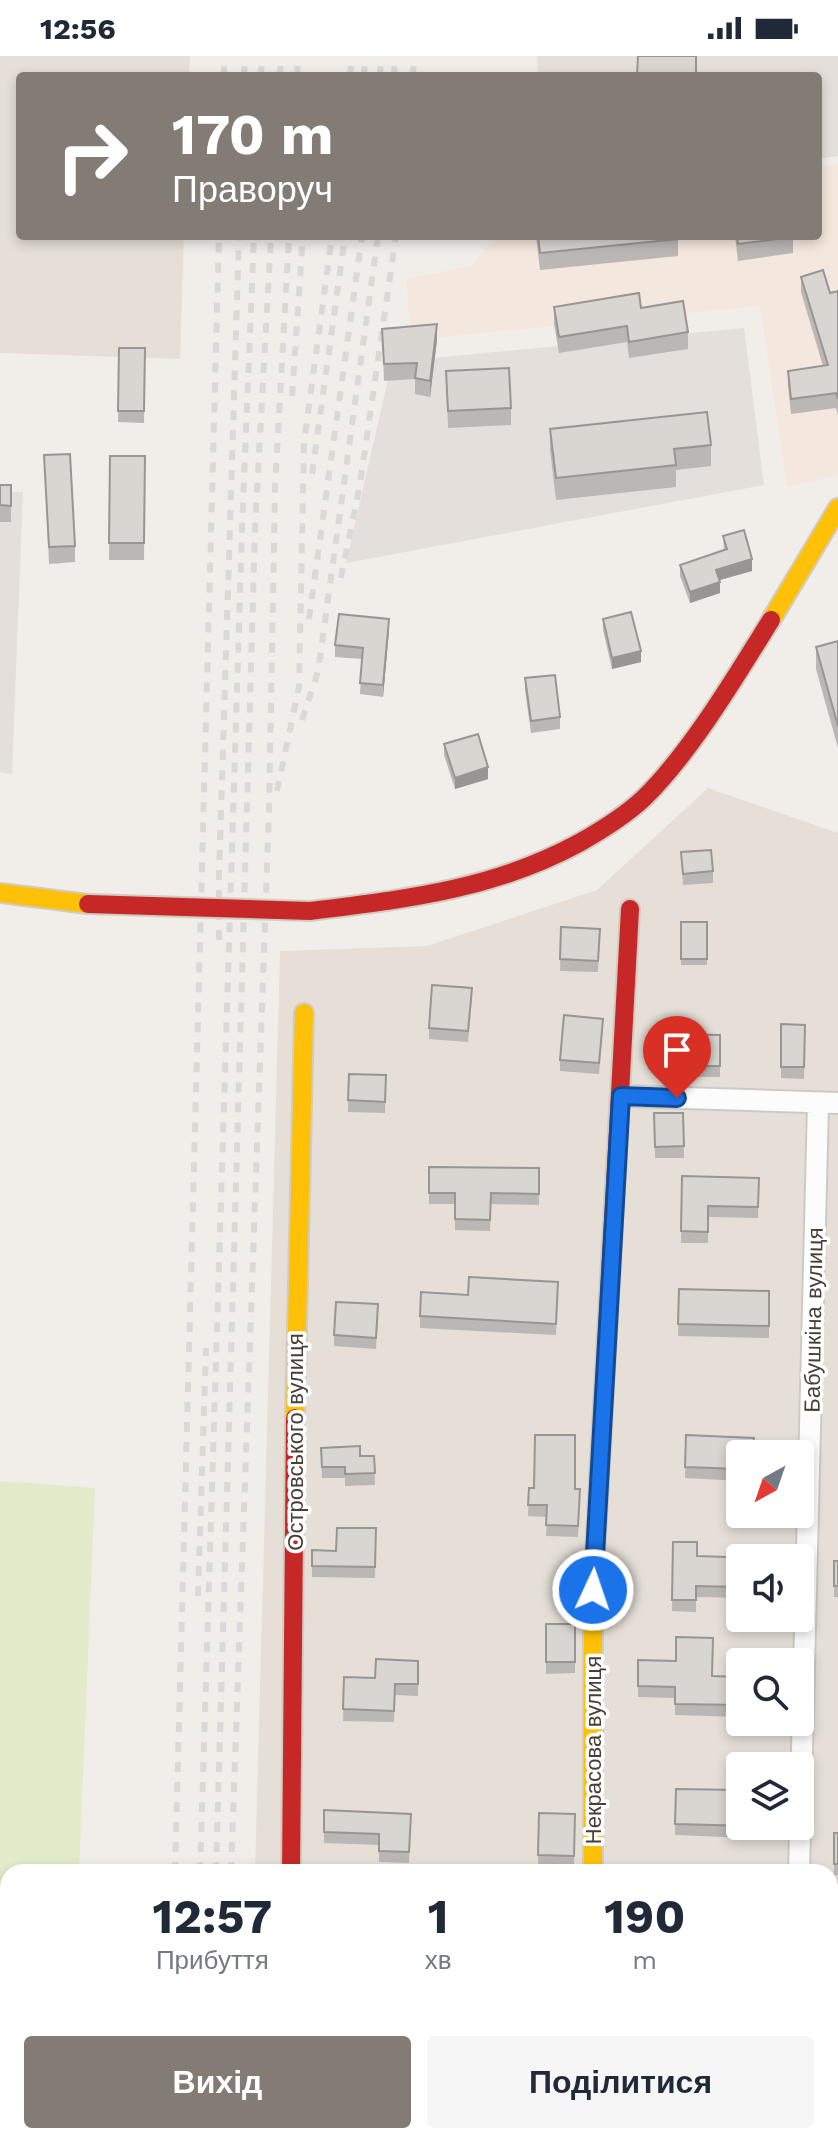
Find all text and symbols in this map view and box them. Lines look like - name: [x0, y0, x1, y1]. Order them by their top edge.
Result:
- text: 12:56: [40, 11, 116, 46]
- text: 170 m: [172, 102, 334, 168]
- icon: right: [40, 104, 144, 208]
- text: Праворуч: [172, 169, 333, 211]
- pin: [643, 1016, 711, 1098]
- icon: arrive: [655, 1028, 699, 1072]
- street label: Бабушкіна вулиця: [799, 1227, 828, 1413]
- street label: Островського вулиця: [283, 1333, 308, 1551]
- north arrow: [726, 1440, 814, 1528]
- map controls: [726, 1440, 814, 1840]
- button: sound: [726, 1544, 814, 1632]
- position arrow: [551, 1548, 635, 1632]
- button: search: [726, 1648, 814, 1736]
- street label: Некрасова вулиця: [581, 1656, 606, 1844]
- button: layers: [726, 1752, 814, 1840]
- text: 12:57: [153, 1888, 272, 1945]
- text: 1: [428, 1888, 449, 1945]
- text: 190: [604, 1888, 685, 1945]
- text: Прибуття: [156, 1945, 269, 1975]
- text: хв: [425, 1945, 452, 1975]
- text: m: [632, 1945, 657, 1975]
- button: Вихід: [24, 2036, 411, 2128]
- button: Поділитися: [427, 2036, 814, 2128]

